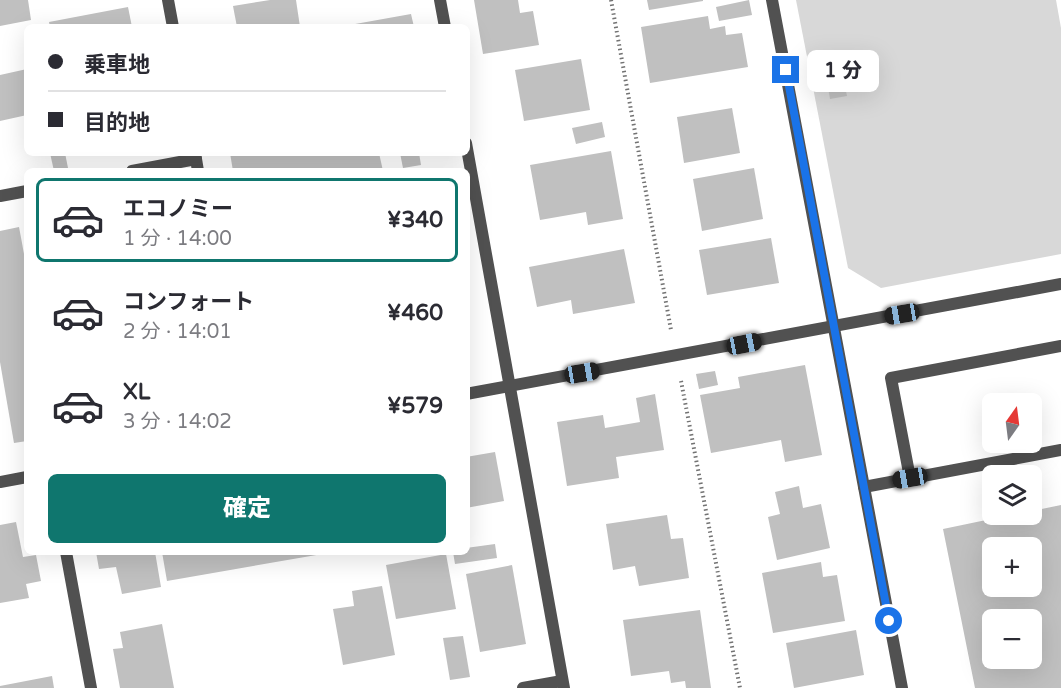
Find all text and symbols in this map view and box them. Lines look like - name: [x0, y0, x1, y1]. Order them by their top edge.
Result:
- callout: 1 分: [807, 49, 879, 91]
- text: 乗車地: [84, 52, 150, 78]
- route end: [772, 56, 799, 83]
- text: 1 分: [824, 59, 862, 83]
- text: 目的地: [84, 110, 150, 136]
- icon: car: [51, 193, 105, 247]
- text: エコノミー: [123, 196, 233, 222]
- text: ¥340: [387, 207, 443, 233]
- text: 1 分 · 14:00: [123, 227, 232, 251]
- icon: car: [51, 286, 105, 340]
- text: コンフォート: [123, 289, 254, 315]
- text: ¥460: [387, 300, 443, 326]
- car: [883, 302, 921, 326]
- text: 2 分 · 14:01: [123, 320, 232, 344]
- car: [725, 332, 763, 356]
- car: [563, 361, 601, 385]
- icon: car: [51, 379, 105, 433]
- text: XL: [123, 379, 150, 405]
- text: ¥579: [387, 393, 443, 419]
- north arrow: [982, 393, 1042, 453]
- map controls: [982, 393, 1042, 669]
- text: 3 分 · 14:02: [123, 410, 232, 434]
- button: layers: [982, 465, 1042, 525]
- car: [891, 466, 929, 490]
- button: 確定: [48, 474, 446, 543]
- button: +: [982, 537, 1042, 597]
- route start: [875, 607, 902, 634]
- button: −: [982, 609, 1042, 669]

